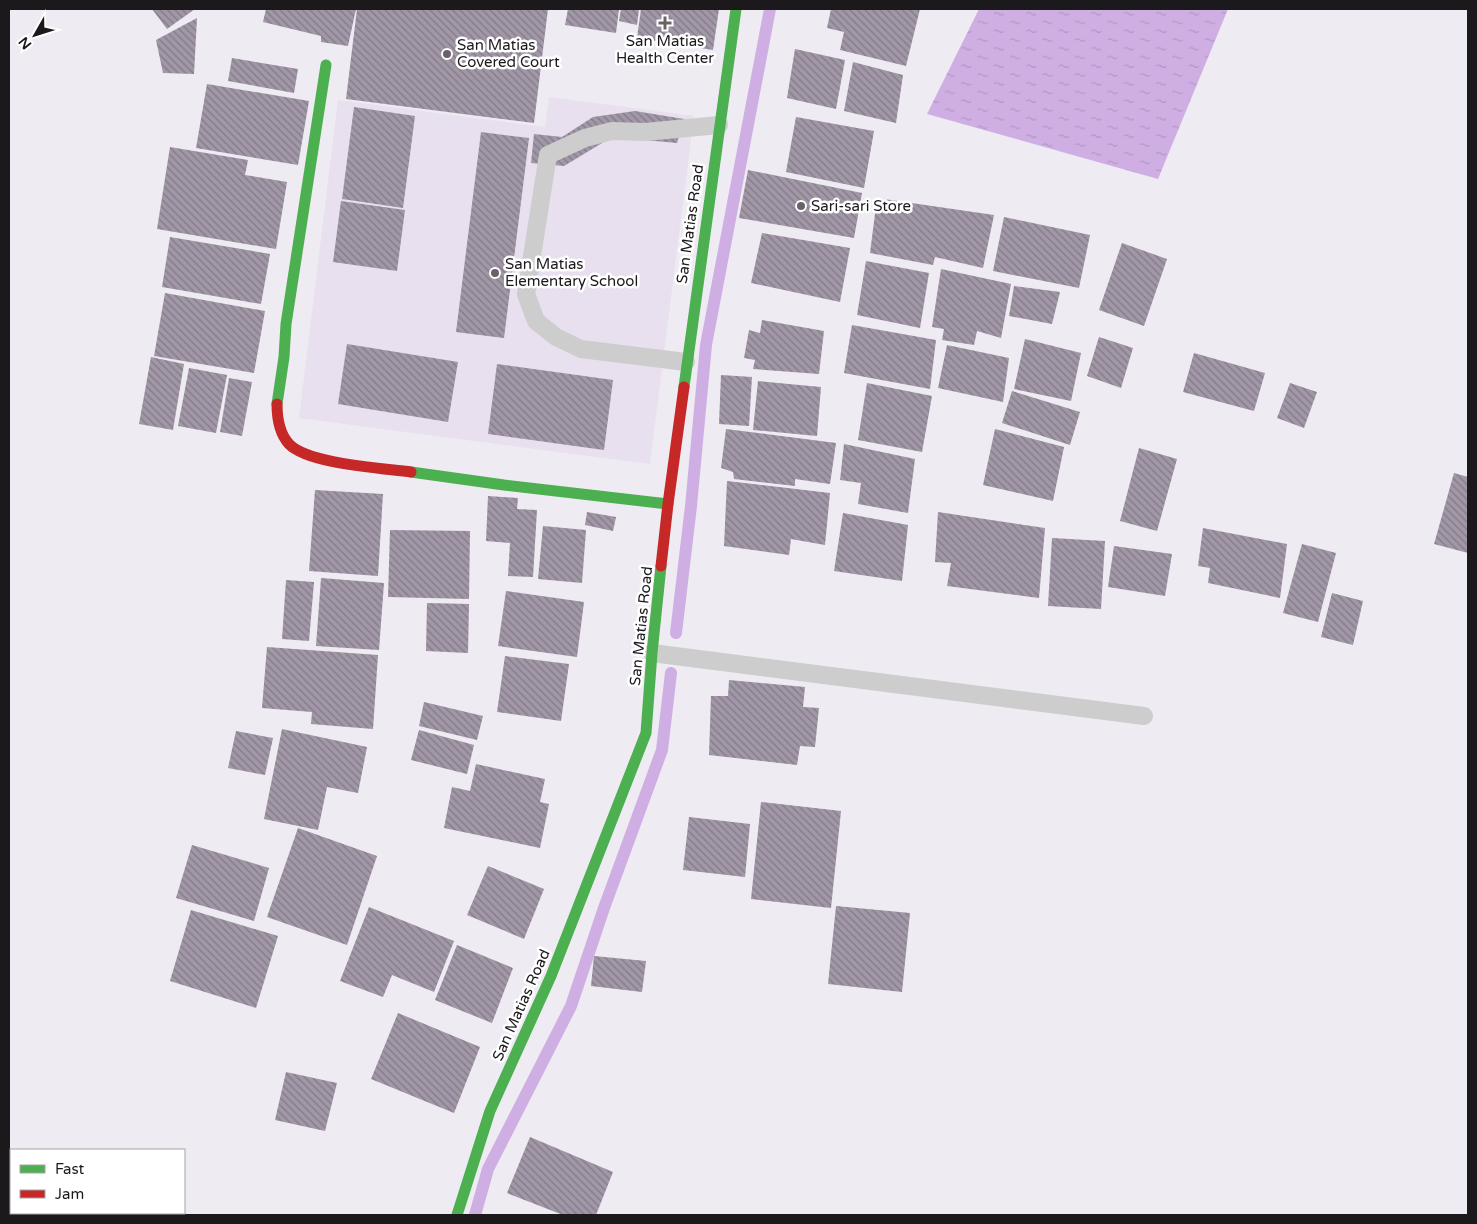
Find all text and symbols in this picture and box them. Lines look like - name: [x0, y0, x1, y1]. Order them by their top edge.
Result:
- north arrow: [10, 10, 60, 60]
- marker: San Matias Health Center: [658, 16, 672, 30]
- place label: San Matias Health Center: [616, 32, 714, 67]
- text: N: [15, 33, 35, 53]
- place label: San Matias Covered Court: [457, 36, 560, 71]
- marker: San Matias Covered Court: [441, 48, 453, 60]
- street label: San Matias Road: [673, 163, 707, 285]
- place label: Sari-sari Store: [811, 197, 911, 215]
- marker: Sari-sari Store: [795, 200, 807, 212]
- place label: San Matias Elementary School: [505, 255, 638, 290]
- marker: San Matias Elementary School: [489, 267, 501, 279]
- street label: San Matias Road: [626, 565, 656, 687]
- street label: San Matias Road: [488, 946, 554, 1064]
- legend: [10, 1149, 185, 1214]
- text: Fast: [55, 1160, 85, 1178]
- text: Jam: [55, 1185, 84, 1203]

